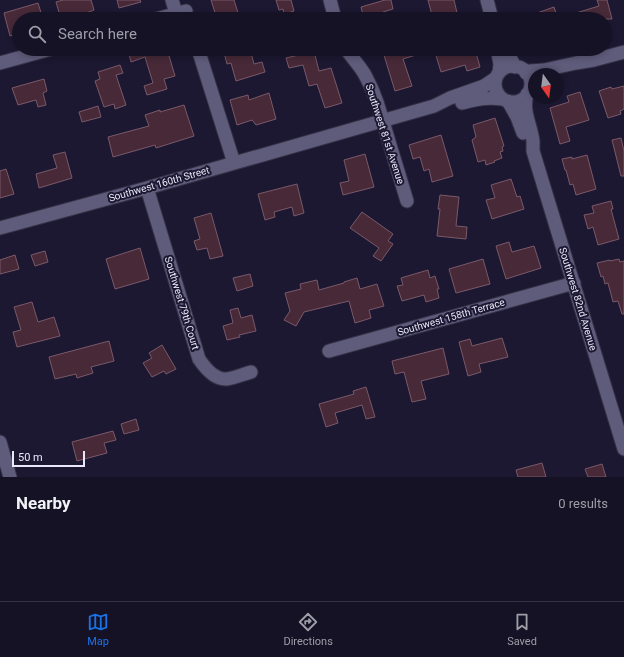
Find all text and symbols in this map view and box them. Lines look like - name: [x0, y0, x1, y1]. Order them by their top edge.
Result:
- search box: [12, 12, 612, 56]
- icon: search: [26, 23, 48, 45]
- text: Search here: [58, 25, 137, 43]
- north arrow: [528, 68, 564, 104]
- street label: Southwest 81st Avenue: [364, 83, 406, 185]
- street label: Southwest 160th Street: [107, 164, 211, 204]
- street label: Southwest 82nd Avenue: [557, 246, 599, 352]
- street label: Southwest 79th Court: [163, 255, 201, 351]
- street label: Southwest 158th Terrace: [396, 296, 506, 338]
- scale bar: [12, 449, 85, 468]
- text: 50 m: [18, 451, 43, 464]
- text: Nearby: [16, 493, 71, 513]
- text: 0 results: [558, 496, 608, 511]
- tab: Map: [87, 611, 109, 648]
- tab: Directions: [283, 611, 333, 648]
- tab: Saved: [507, 611, 537, 648]

